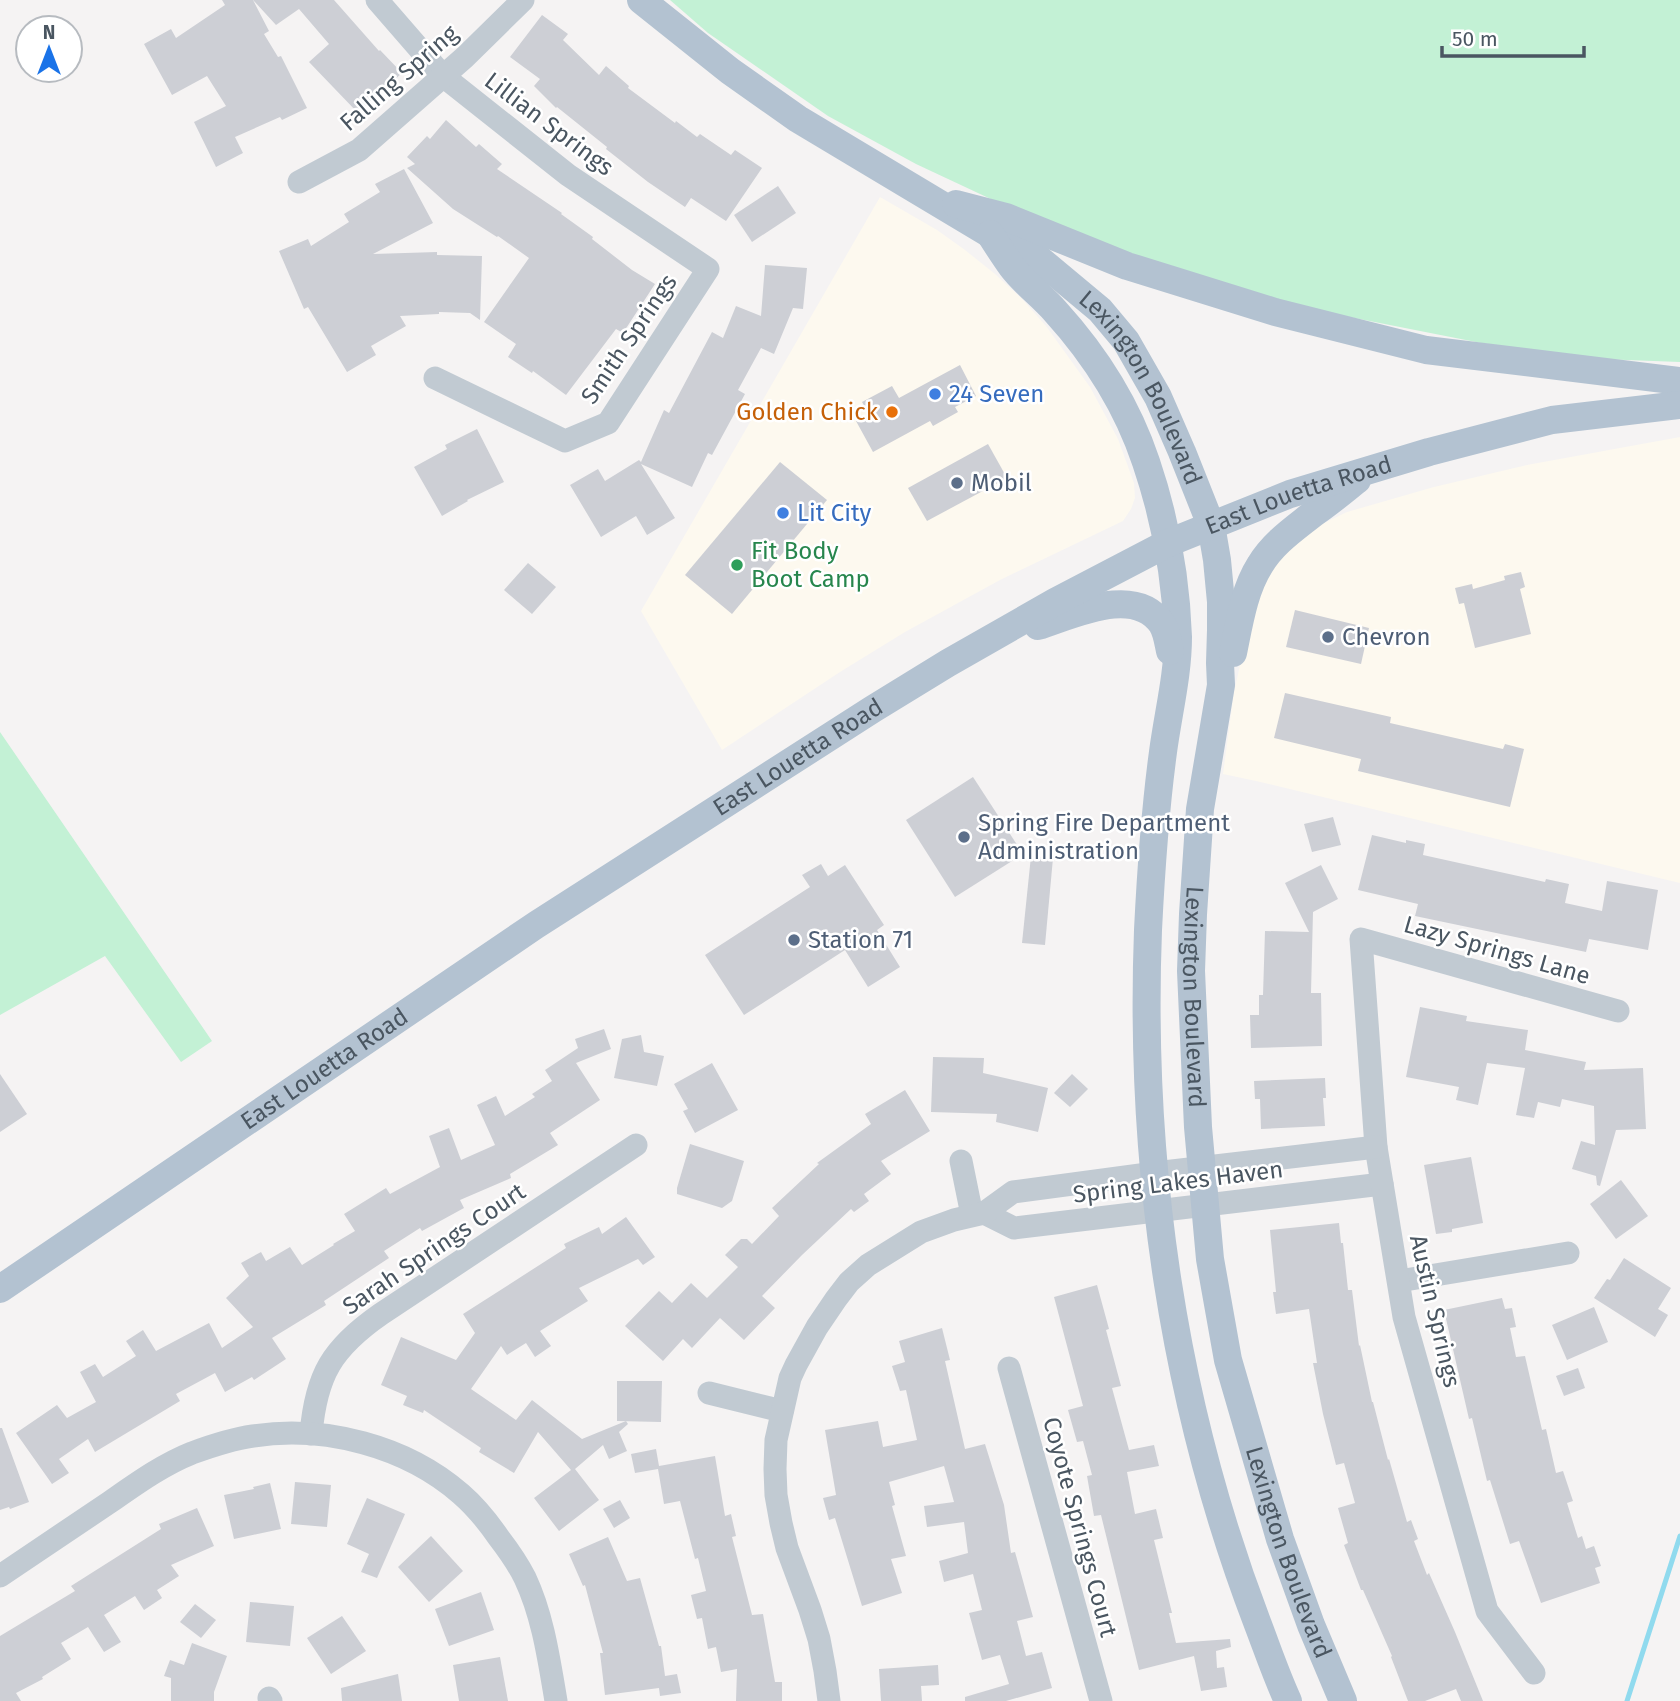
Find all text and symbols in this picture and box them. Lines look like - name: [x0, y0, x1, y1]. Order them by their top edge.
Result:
- north arrow: [14, 14, 84, 84]
- scale bar: [1442, 14, 1584, 58]
- street label: Falling Spring: [334, 19, 464, 137]
- text: N: [43, 21, 55, 44]
- text: 50 m: [1452, 26, 1498, 52]
- street label: Lillian Springs: [479, 66, 619, 182]
- street label: Smith Springs: [575, 269, 683, 409]
- street label: Lexington Boulevard: [1074, 285, 1208, 489]
- place label: 24 Seven: [949, 380, 1044, 408]
- marker: 24 Seven: [927, 386, 943, 402]
- place label: Golden Chick: [736, 398, 879, 426]
- marker: Golden Chick: [884, 404, 900, 420]
- street label: East Louetta Road: [1201, 450, 1395, 541]
- place label: Mobil: [971, 469, 1032, 497]
- marker: Mobil: [949, 475, 965, 491]
- place label: Lit City: [797, 499, 871, 527]
- marker: Lit City: [775, 505, 791, 521]
- place label: Fit Body Boot Camp: [751, 537, 870, 593]
- marker: Fit Body Boot Camp: [729, 557, 745, 573]
- place label: Chevron: [1342, 623, 1431, 651]
- marker: Chevron: [1320, 629, 1336, 645]
- street label: East Louetta Road: [708, 692, 888, 822]
- place label: Spring Fire Department Administration: [978, 809, 1230, 865]
- marker: Spring Fire Department Administration: [956, 829, 972, 845]
- street label: Lexington Boulevard: [1177, 885, 1211, 1108]
- street label: Lazy Springs Lane: [1401, 910, 1593, 990]
- place label: Station 71: [808, 926, 913, 954]
- marker: Station 71: [786, 932, 802, 948]
- street label: East Louetta Road: [235, 1002, 413, 1135]
- street label: Spring Lakes Haven: [1071, 1155, 1285, 1209]
- street label: Sarah Springs Court: [337, 1177, 531, 1321]
- street label: Austin Springs: [1404, 1232, 1466, 1390]
- street label: Coyote Springs Court: [1037, 1414, 1123, 1640]
- street label: Lexington Boulevard: [1240, 1443, 1337, 1662]

